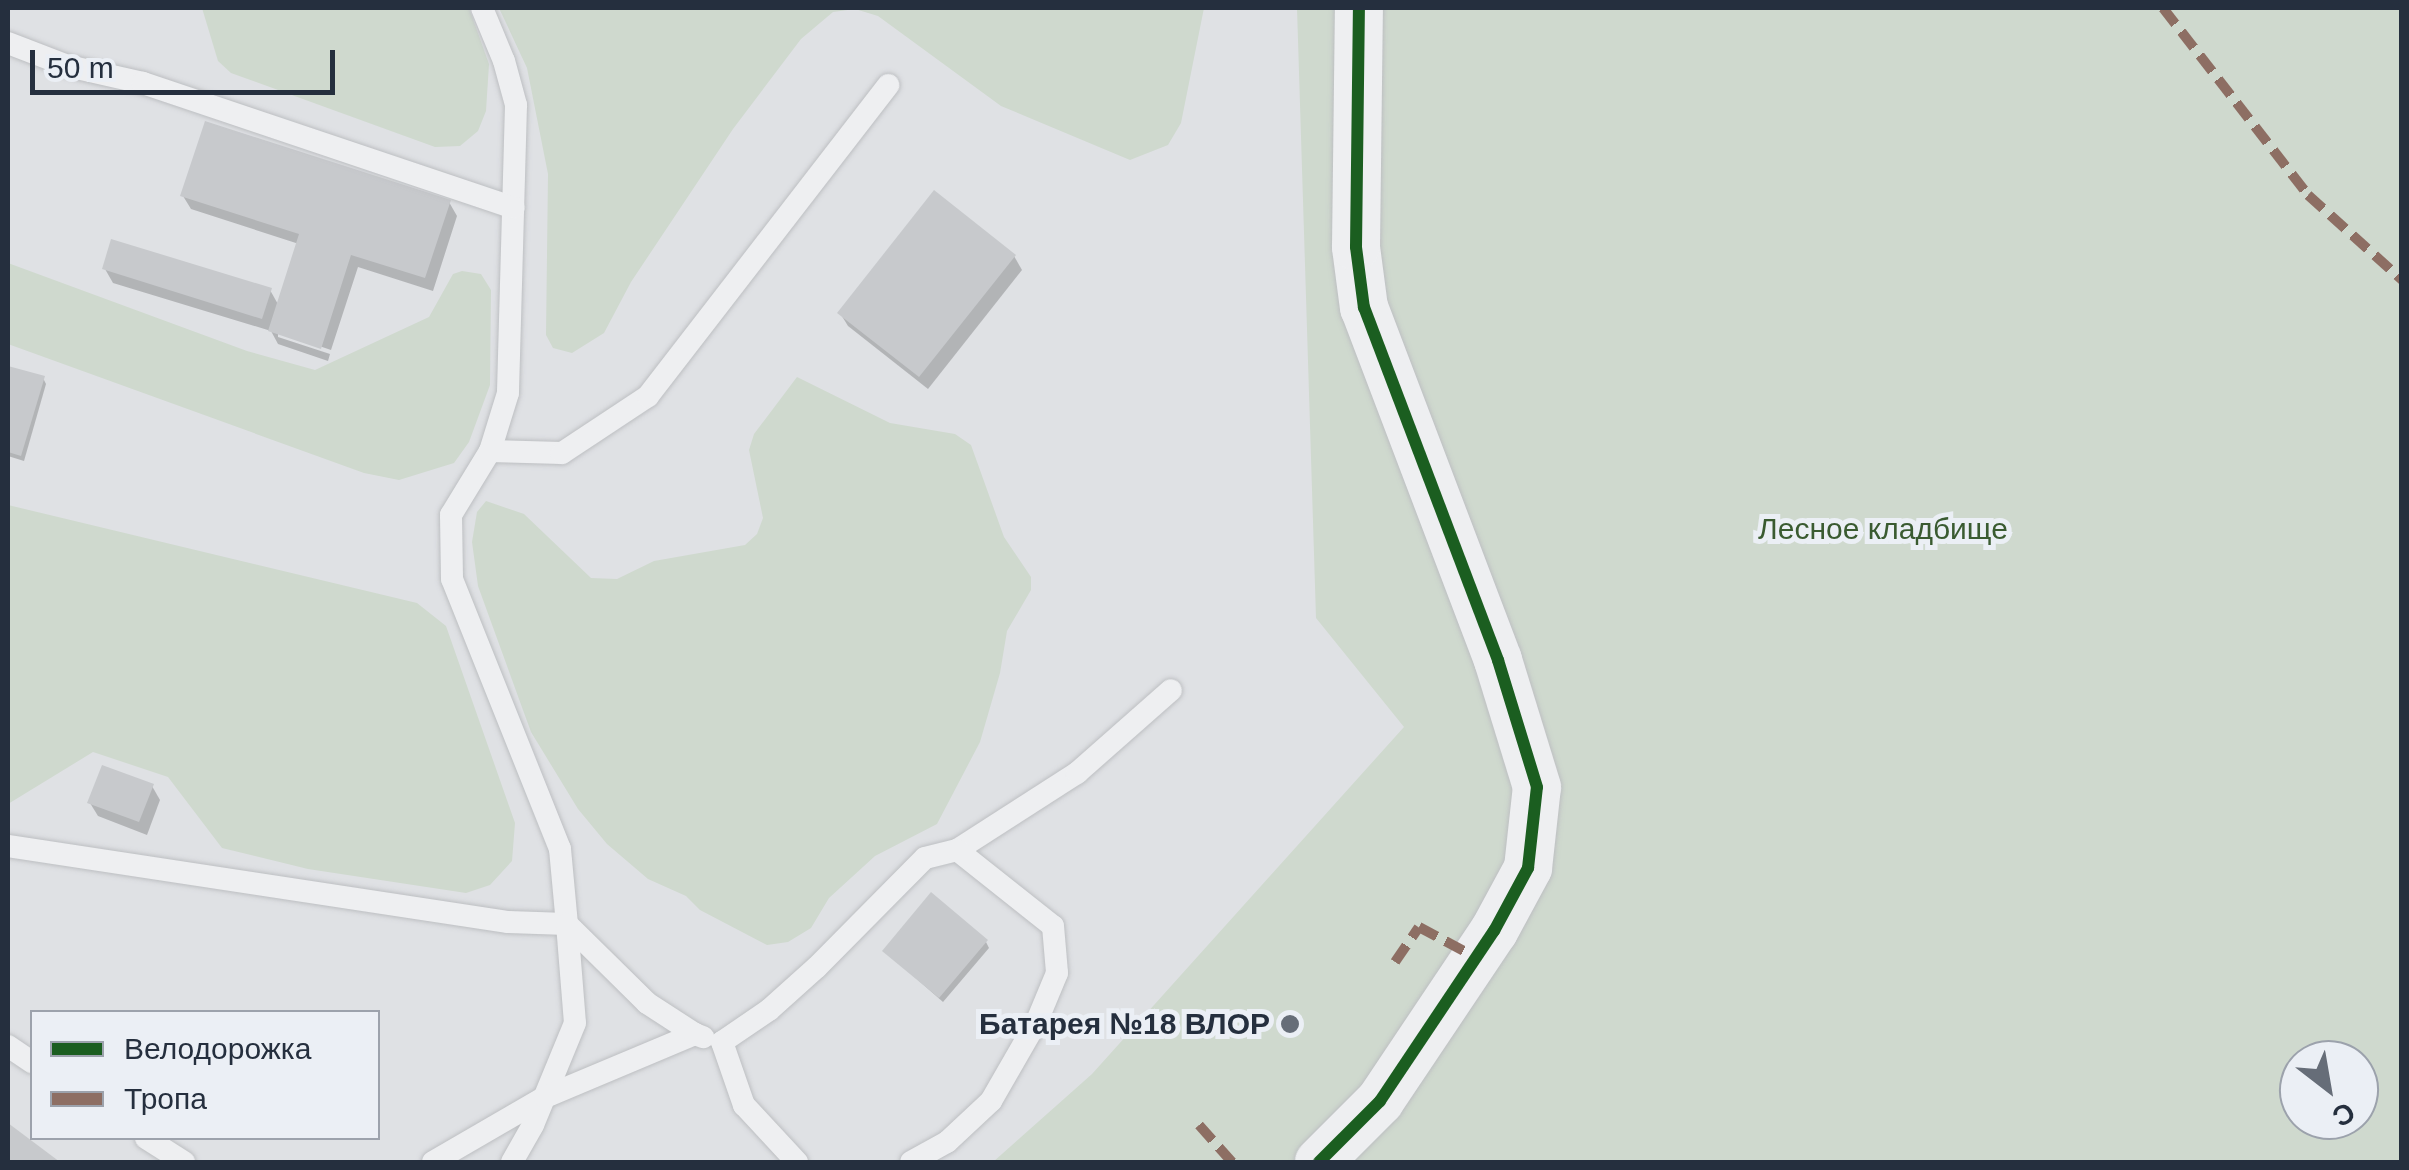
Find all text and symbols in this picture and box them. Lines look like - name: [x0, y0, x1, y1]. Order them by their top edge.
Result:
- scale bar: [35, 30, 340, 92]
- text: 50 m: [47, 51, 114, 84]
- park label: Лесное кладбище: [1758, 511, 2008, 547]
- place label: Батарея №18 ВЛОР: [979, 1006, 1270, 1042]
- legend: [30, 1010, 380, 1140]
- marker: Батарея №18 ВЛОР: [1279, 1013, 1301, 1035]
- text: Велодорожка: [124, 1032, 311, 1065]
- north arrow: [2279, 1040, 2379, 1140]
- text: Тропа: [124, 1082, 207, 1115]
- text: С: [2327, 1096, 2360, 1133]

